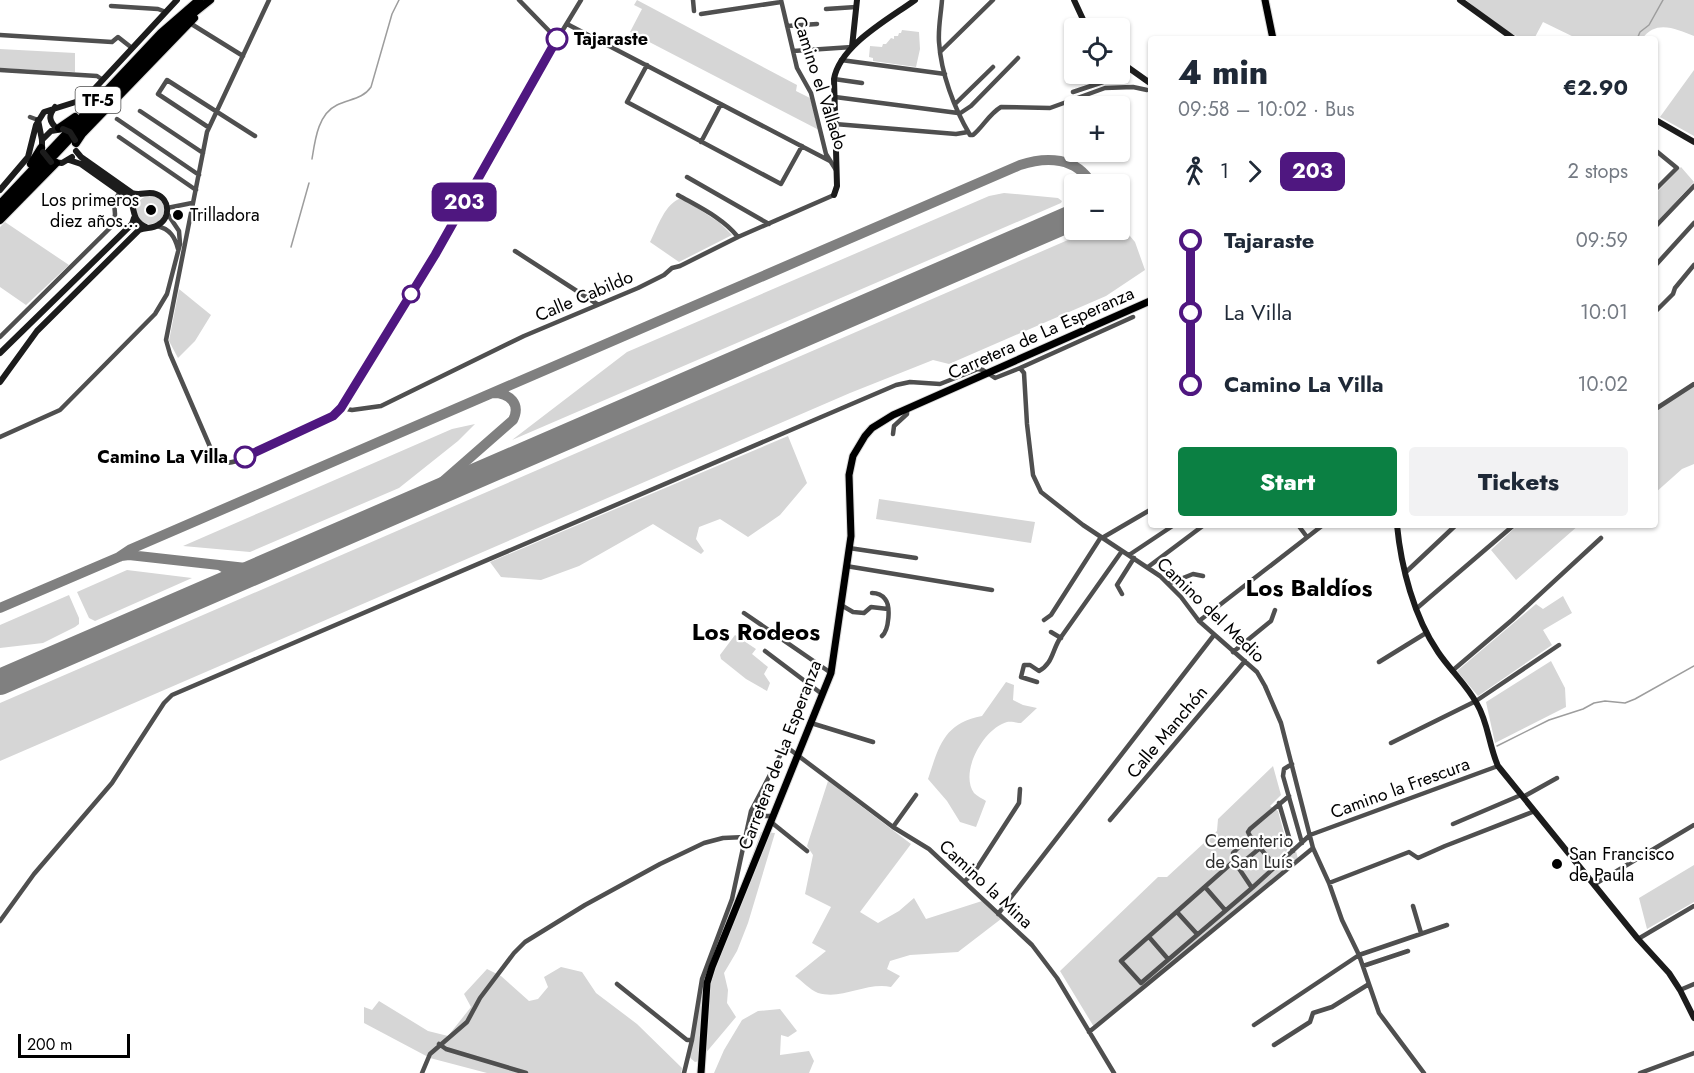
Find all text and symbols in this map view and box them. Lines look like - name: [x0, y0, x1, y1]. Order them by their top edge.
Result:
- street label: Camino el Vallado: [786, 13, 854, 153]
- map controls: [1064, 18, 1130, 240]
- button: locate: [1064, 18, 1130, 84]
- place label: Tajaraste: [574, 26, 648, 52]
- marker: Tajaraste: [546, 28, 568, 50]
- text: 4 min: [1178, 49, 1268, 96]
- text: €2.90: [1563, 71, 1628, 103]
- road number: TF-5: [76, 87, 120, 113]
- text: 09:58 – 10:02 · Bus: [1178, 95, 1355, 124]
- button: +: [1064, 96, 1130, 162]
- icon: walk: [1178, 155, 1211, 188]
- icon: forward: [1238, 155, 1271, 188]
- text: 203: [1292, 156, 1333, 186]
- text: 1: [1220, 157, 1229, 186]
- text: 2 stops: [1567, 157, 1628, 186]
- button: −: [1064, 174, 1130, 240]
- line badge: 203: [430, 182, 498, 222]
- place label: Los primeros diez años...: [41, 187, 139, 234]
- text: 203: [444, 187, 484, 217]
- place label: Trilladora: [190, 202, 260, 228]
- marker: Los primeros diez años...: [144, 203, 158, 217]
- marker: Trilladora: [171, 208, 185, 222]
- text: Tajaraste: [1224, 224, 1314, 256]
- text: 09:59: [1576, 226, 1628, 255]
- street label: Calle Cabildo: [531, 264, 637, 328]
- street label: Carretera de La Esperanza: [944, 280, 1138, 386]
- unlabelled marker: [402, 285, 420, 303]
- text: La Villa: [1224, 296, 1292, 328]
- text: 10:01: [1580, 298, 1628, 327]
- text: Camino La Villa: [1224, 368, 1384, 400]
- text: 10:02: [1578, 370, 1628, 399]
- place label: Camino La Villa: [97, 444, 228, 470]
- marker: Camino La Villa: [234, 446, 256, 468]
- button: Start: [1178, 447, 1397, 516]
- button: Tickets: [1409, 447, 1628, 516]
- street label: Camino del Medio: [1151, 551, 1271, 669]
- district label: Los Baldíos: [1246, 570, 1372, 605]
- district label: Los Rodeos: [692, 614, 820, 649]
- street label: Carretera de La Esperanza: [732, 656, 828, 854]
- street label: Calle Manchón: [1120, 680, 1214, 784]
- street label: Camino la Frescura: [1327, 751, 1473, 825]
- park label: Cementerio de San Luís: [1205, 828, 1293, 875]
- street label: Camino la Mina: [933, 834, 1039, 934]
- place label: San Francisco de Paula: [1569, 841, 1674, 888]
- marker: San Francisco de Paula: [1550, 857, 1564, 871]
- scale bar: [18, 1031, 130, 1058]
- text: 200 m: [27, 1033, 73, 1056]

